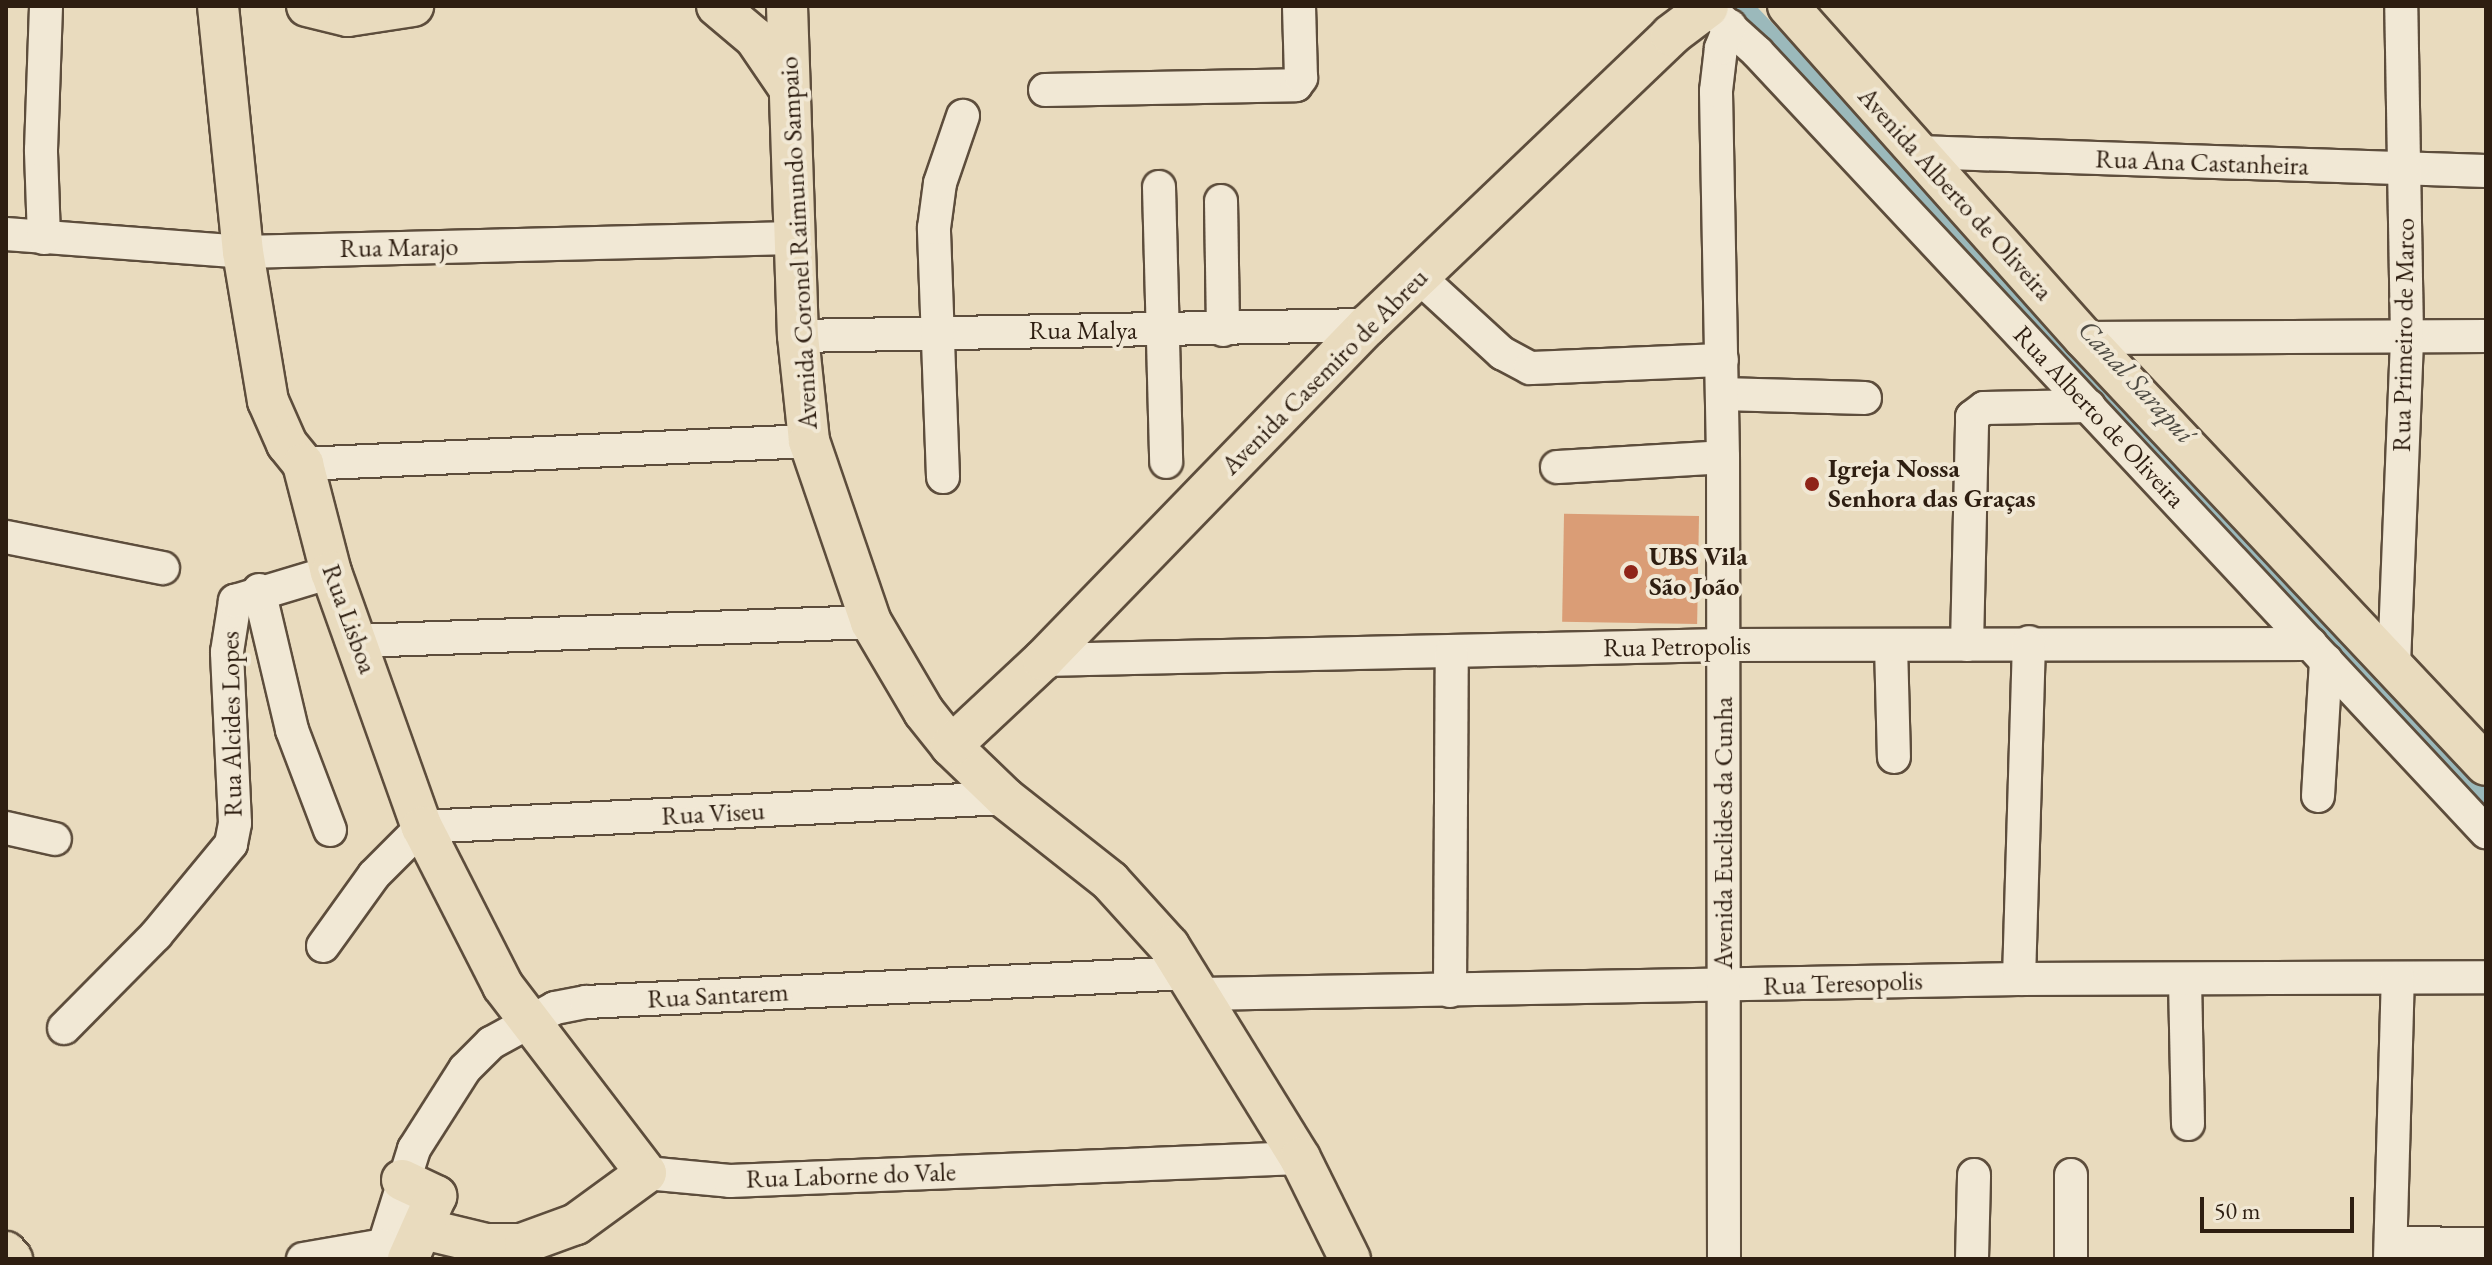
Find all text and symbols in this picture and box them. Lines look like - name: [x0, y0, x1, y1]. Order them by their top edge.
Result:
- street label: Avenida Coronel Raimundo Sampaio: [774, 56, 824, 430]
- street label: Avenida Alberto de Oliveira: [1851, 81, 2059, 307]
- street label: Rua Ana Castanheira: [2095, 144, 2309, 182]
- street label: Rua Primeiro de Marco: [2386, 218, 2422, 452]
- street label: Rua Marajo: [339, 231, 459, 265]
- street label: Avenida Casemiro de Abreu: [1215, 262, 1435, 482]
- water label: Canal Sarapuí: [2071, 312, 2203, 450]
- street label: Rua Malya: [1029, 315, 1137, 347]
- street label: Rua Alberto de Oliveira: [2007, 319, 2191, 515]
- place label: Igreja Nossa Senhora das Graças: [1828, 453, 2036, 514]
- marker: Igreja Nossa Senhora das Graças: [1803, 475, 1821, 493]
- place label: UBS Vila São João: [1649, 541, 1748, 602]
- street label: Rua Lisboa: [315, 560, 383, 678]
- marker: UBS Vila São João: [1620, 561, 1642, 583]
- street label: Rua Petropolis: [1603, 630, 1751, 664]
- street label: Rua Alcides Lopes: [215, 631, 249, 817]
- street label: Avenida Euclides da Cunha: [1708, 697, 1740, 969]
- street label: Rua Viseu: [661, 796, 765, 832]
- street label: Rua Teresopolis: [1763, 966, 1923, 1002]
- street label: Rua Santarem: [646, 977, 790, 1015]
- street label: Rua Laborne do Vale: [745, 1157, 957, 1195]
- scale bar: [2204, 1181, 2358, 1231]
- text: 50 m: [2214, 1195, 2261, 1226]

